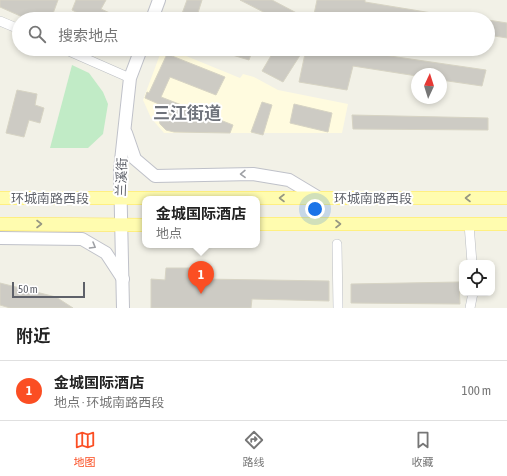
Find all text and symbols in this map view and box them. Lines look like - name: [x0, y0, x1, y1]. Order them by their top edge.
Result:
- search box: [12, 12, 495, 56]
- icon: search: [26, 23, 48, 45]
- text: 搜索地点: [58, 27, 118, 44]
- north arrow: [411, 68, 447, 104]
- district label: 三江街道: [153, 103, 221, 123]
- street label: 兰溪街: [113, 157, 130, 197]
- one-way arrow: [240, 170, 246, 178]
- street label: 环城南路西段: [11, 191, 89, 206]
- street label: 环城南路西段: [334, 191, 412, 206]
- one-way arrow: [279, 194, 285, 202]
- one-way arrow: [465, 194, 471, 202]
- popup: [142, 196, 260, 248]
- your location: [305, 199, 325, 219]
- text: 金城国际酒店: [156, 205, 246, 222]
- one-way arrow: [36, 220, 42, 228]
- one-way arrow: [335, 220, 341, 228]
- text: 地点: [156, 226, 182, 241]
- one-way arrow: [89, 241, 96, 248]
- map controls: [459, 260, 495, 296]
- button: locate: [459, 260, 495, 296]
- pin: 1: [188, 261, 214, 294]
- scale bar: [12, 280, 85, 299]
- text: 50 m: [18, 283, 38, 295]
- text: 附近: [16, 326, 50, 346]
- text: 金城国际酒店: [54, 374, 144, 391]
- text: 1: [26, 383, 32, 398]
- text: 100 m: [462, 383, 491, 398]
- text: 地点 · 环城南路西段: [54, 395, 164, 410]
- tab: 地图: [74, 429, 96, 469]
- tab: 路线: [243, 429, 265, 469]
- tab: 收藏: [412, 429, 434, 469]

